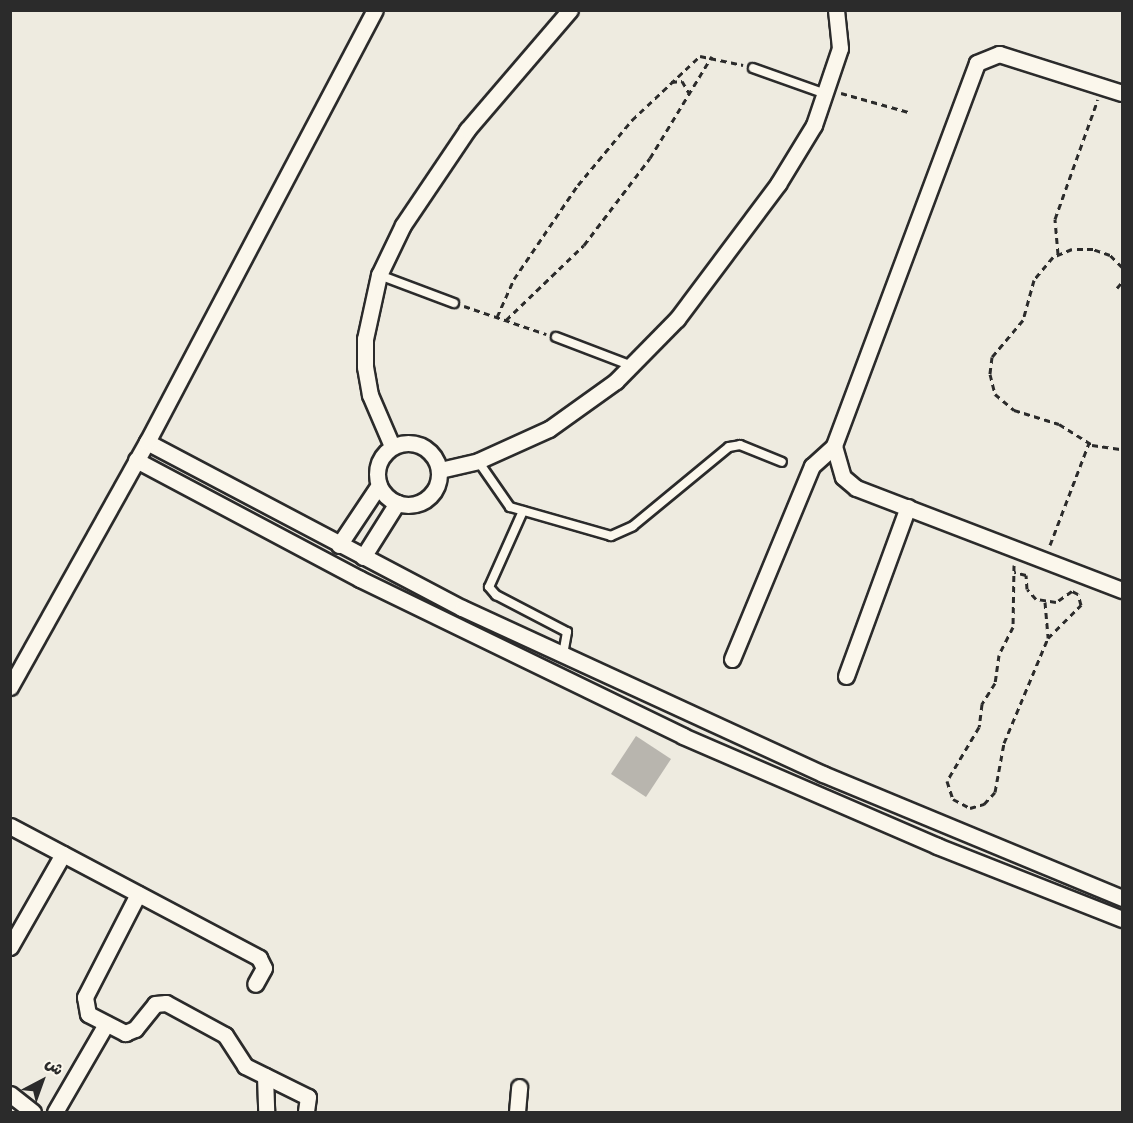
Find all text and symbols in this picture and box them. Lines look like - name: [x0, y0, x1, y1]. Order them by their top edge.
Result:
- north arrow: [12, 1051, 72, 1111]
- text: ش: [39, 1053, 68, 1082]

